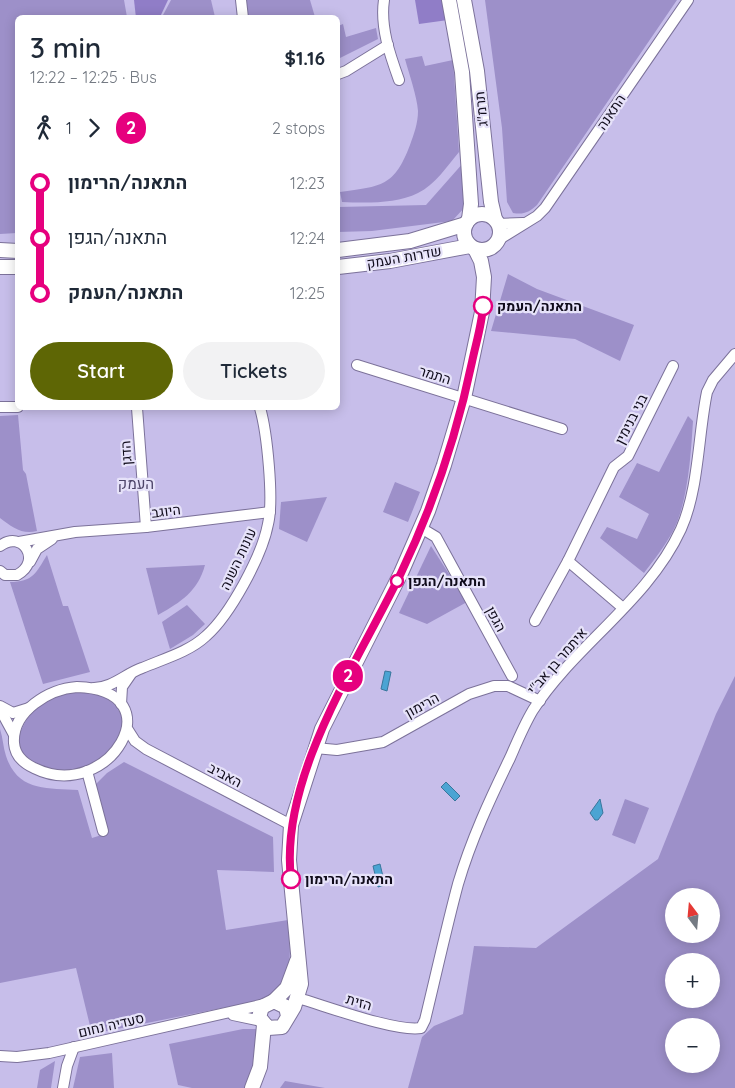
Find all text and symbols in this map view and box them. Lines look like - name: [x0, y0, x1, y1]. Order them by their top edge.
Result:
- text: 3 min: [30, 30, 101, 65]
- text: $1.16: [285, 46, 325, 70]
- text: 12:22 – 12:25 · Bus: [30, 67, 157, 87]
- street label: תרמ"ג: [470, 91, 492, 127]
- street label: התאנה: [593, 91, 629, 133]
- icon: walk: [30, 114, 58, 142]
- icon: forward: [80, 114, 108, 142]
- text: 2: [126, 116, 136, 139]
- text: 1: [66, 118, 72, 138]
- text: 2 stops: [272, 118, 325, 138]
- text: התאנה/הרימון: [68, 170, 187, 194]
- text: 12:23: [290, 173, 325, 193]
- text: התאנה/הגפן: [68, 225, 167, 249]
- text: 12:24: [290, 228, 325, 248]
- street label: שדרות העמק: [365, 242, 443, 272]
- text: התאנה/העמק: [68, 280, 183, 304]
- text: 12:25: [290, 283, 325, 303]
- marker: התאנה/העמק: [473, 296, 493, 316]
- place label: התאנה/העמק: [497, 297, 582, 315]
- button: Start: [30, 342, 173, 400]
- button: Tickets: [183, 342, 325, 400]
- street label: התמר: [417, 362, 453, 388]
- street label: בני בנימין: [611, 390, 652, 447]
- street label: הדגן: [116, 440, 136, 466]
- district label: העמק: [118, 474, 154, 493]
- street label: היוגב: [150, 500, 182, 522]
- street label: עונות השנה: [216, 525, 260, 593]
- place label: התאנה/הגפן: [408, 572, 486, 590]
- marker: התאנה/הגפן: [390, 574, 404, 588]
- street label: הגפן: [482, 603, 510, 635]
- street label: איתמר בן אב"י: [523, 624, 591, 698]
- line badge: 2: [332, 660, 364, 692]
- text: 2: [343, 664, 353, 687]
- street label: הרימון: [402, 688, 442, 722]
- street label: האביב: [205, 759, 245, 791]
- marker: התאנה/הרימון: [281, 869, 301, 889]
- place label: התאנה/הרימון: [305, 870, 393, 888]
- north arrow: [665, 888, 720, 942]
- map controls: [665, 888, 720, 1073]
- button: +: [665, 953, 720, 1008]
- street label: הזית: [344, 990, 374, 1014]
- street label: סעדיה נחום: [76, 1009, 146, 1041]
- button: −: [665, 1018, 720, 1073]

